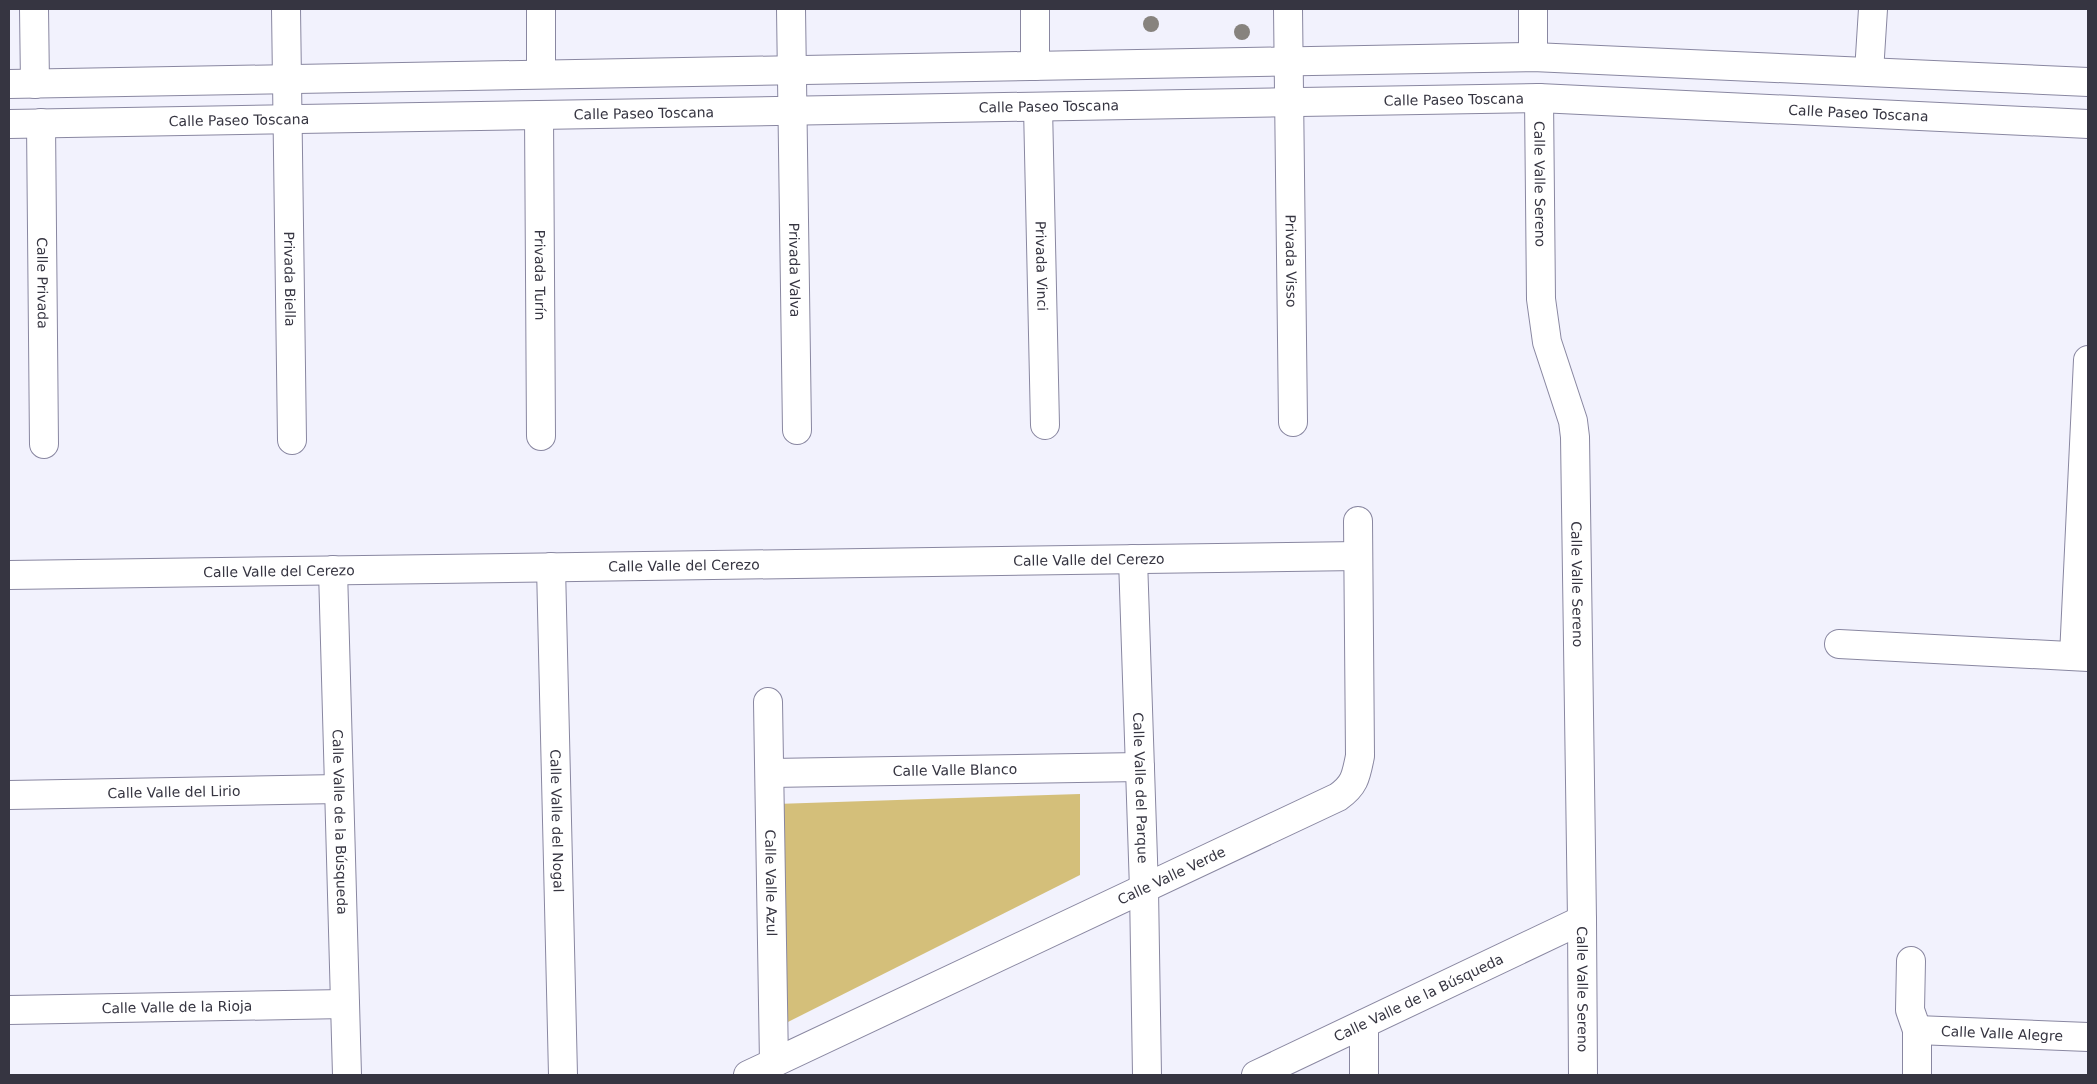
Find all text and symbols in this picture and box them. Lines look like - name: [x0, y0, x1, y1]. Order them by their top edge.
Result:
- street label: Calle Paseo Toscana: [1383, 90, 1524, 109]
- street label: Calle Paseo Toscana: [979, 97, 1119, 116]
- street label: Calle Paseo Toscana: [1788, 102, 1929, 124]
- street label: Calle Paseo Toscana: [574, 104, 714, 122]
- street label: Calle Paseo Toscana: [169, 111, 309, 129]
- street label: Calle Valle Sereno: [1531, 121, 1548, 247]
- street label: Privada Visso: [1282, 214, 1300, 308]
- street label: Privada Vinci: [1033, 221, 1050, 311]
- street label: Privada Valva: [786, 223, 803, 317]
- street label: Privada Turín: [532, 230, 548, 320]
- street label: Privada Biella: [281, 231, 298, 327]
- street label: Calle Privada: [34, 237, 51, 329]
- street label: Calle Valle Sereno: [1568, 521, 1586, 647]
- street label: Calle Valle del Cerezo: [1013, 551, 1165, 569]
- street label: Calle Valle del Cerezo: [608, 556, 760, 575]
- street label: Calle Valle del Cerezo: [203, 562, 355, 580]
- street label: Calle Valle del Parque: [1130, 712, 1151, 864]
- street label: Calle Valle de la Búsqueda: [329, 729, 351, 915]
- street label: Calle Valle del Nogal: [547, 749, 567, 893]
- street label: Calle Valle Blanco: [893, 761, 1017, 779]
- street label: Calle Valle del Lirio: [107, 783, 241, 801]
- street label: Calle Valle Azul: [762, 829, 780, 937]
- street label: Calle Valle Verde: [1115, 843, 1228, 908]
- street label: Calle Valle Sereno: [1574, 926, 1591, 1052]
- street label: Calle Valle de la Búsqueda: [1331, 951, 1506, 1045]
- street label: Calle Valle de la Rioja: [101, 998, 252, 1016]
- street label: Calle Valle Alegre: [1941, 1023, 2063, 1044]

